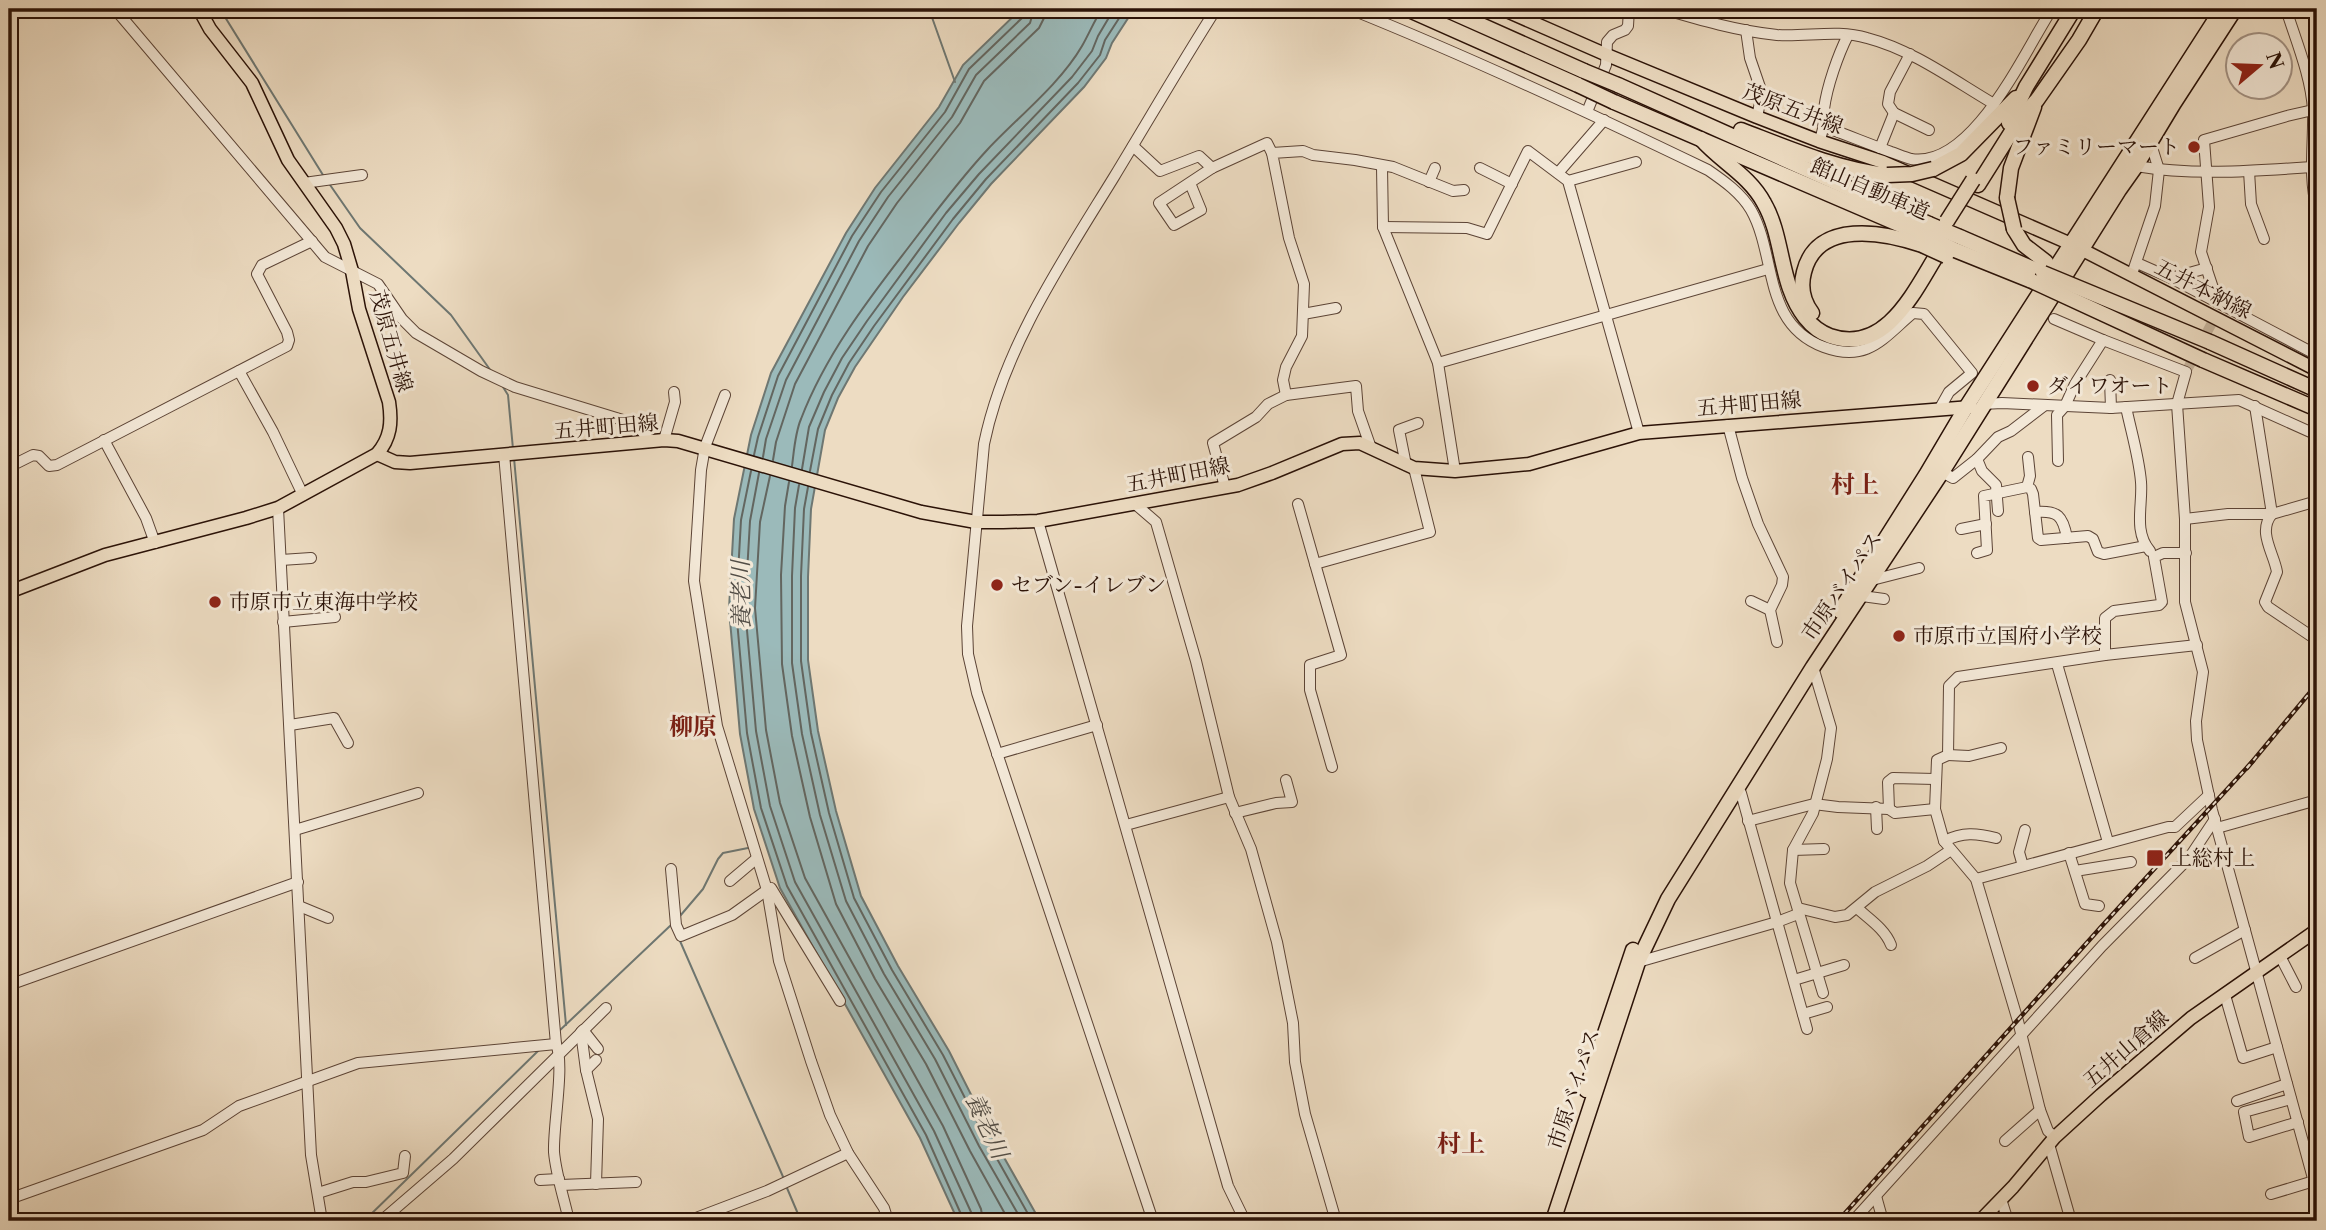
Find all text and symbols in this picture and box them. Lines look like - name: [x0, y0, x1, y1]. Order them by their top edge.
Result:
- north arrow: [2224, 32, 2294, 102]
- text: N: [2261, 49, 2288, 72]
- street label: 茂原五井線: [1740, 78, 1847, 139]
- place label: ファミリーマート: [2012, 134, 2180, 159]
- marker: ファミリーマート: [2186, 139, 2202, 155]
- street label: 館山自動車道: [1807, 152, 1933, 225]
- street label: 五井本納線: [2151, 254, 2256, 324]
- street label: 茂原五井線: [365, 287, 418, 395]
- place label: ダイワオート: [2047, 373, 2173, 398]
- marker: ダイワオート: [2025, 378, 2041, 394]
- street label: 五井町田線: [1696, 386, 1802, 421]
- street label: 五井町田線: [553, 409, 659, 444]
- street label: 五井町田線: [1124, 452, 1232, 497]
- district label: 村上: [1831, 470, 1879, 499]
- street label: 市原バイパス: [1796, 527, 1887, 645]
- water label: 養老川: [726, 557, 756, 630]
- place label: セブン-イレブン: [1011, 572, 1166, 597]
- marker: セブン-イレブン: [989, 577, 1005, 593]
- place label: 市原市立東海中学校: [229, 589, 418, 614]
- marker: 市原市立東海中学校: [207, 594, 223, 610]
- place label: 市原市立国府小学校: [1913, 623, 2102, 648]
- marker: 市原市立国府小学校: [1891, 628, 1907, 644]
- district label: 柳原: [669, 712, 717, 741]
- place label: 上総村上: [2171, 845, 2255, 870]
- marker: 上総村上: [2145, 848, 2165, 868]
- street label: 五井山倉線: [2078, 1005, 2173, 1092]
- street label: 市原バイパス: [1542, 1025, 1605, 1152]
- water label: 養老川: [960, 1089, 1016, 1166]
- district label: 村上: [1437, 1129, 1485, 1158]

